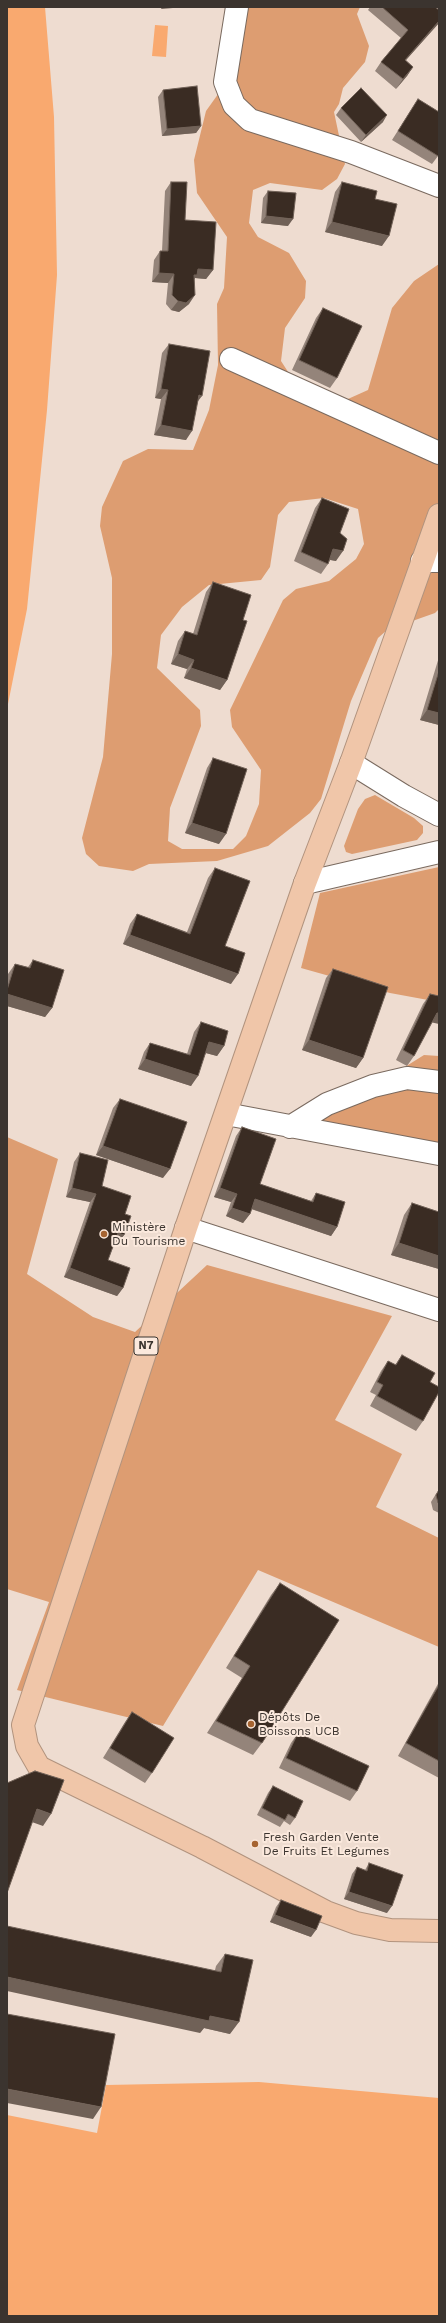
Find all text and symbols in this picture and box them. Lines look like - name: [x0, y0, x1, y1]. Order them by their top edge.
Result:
- place label: Ministère Du Tourisme: [112, 1220, 185, 1248]
- marker: Ministère Du Tourisme: [99, 1229, 109, 1239]
- road number: N7: [134, 1337, 158, 1355]
- place label: Dépôts De Boissons UCB: [259, 1710, 339, 1738]
- marker: Dépôts De Boissons UCB: [246, 1719, 256, 1729]
- place label: Fresh Garden Vente De Fruits Et Legumes: [263, 1830, 389, 1858]
- marker: Fresh Garden Vente De Fruits Et Legumes: [250, 1839, 260, 1849]

